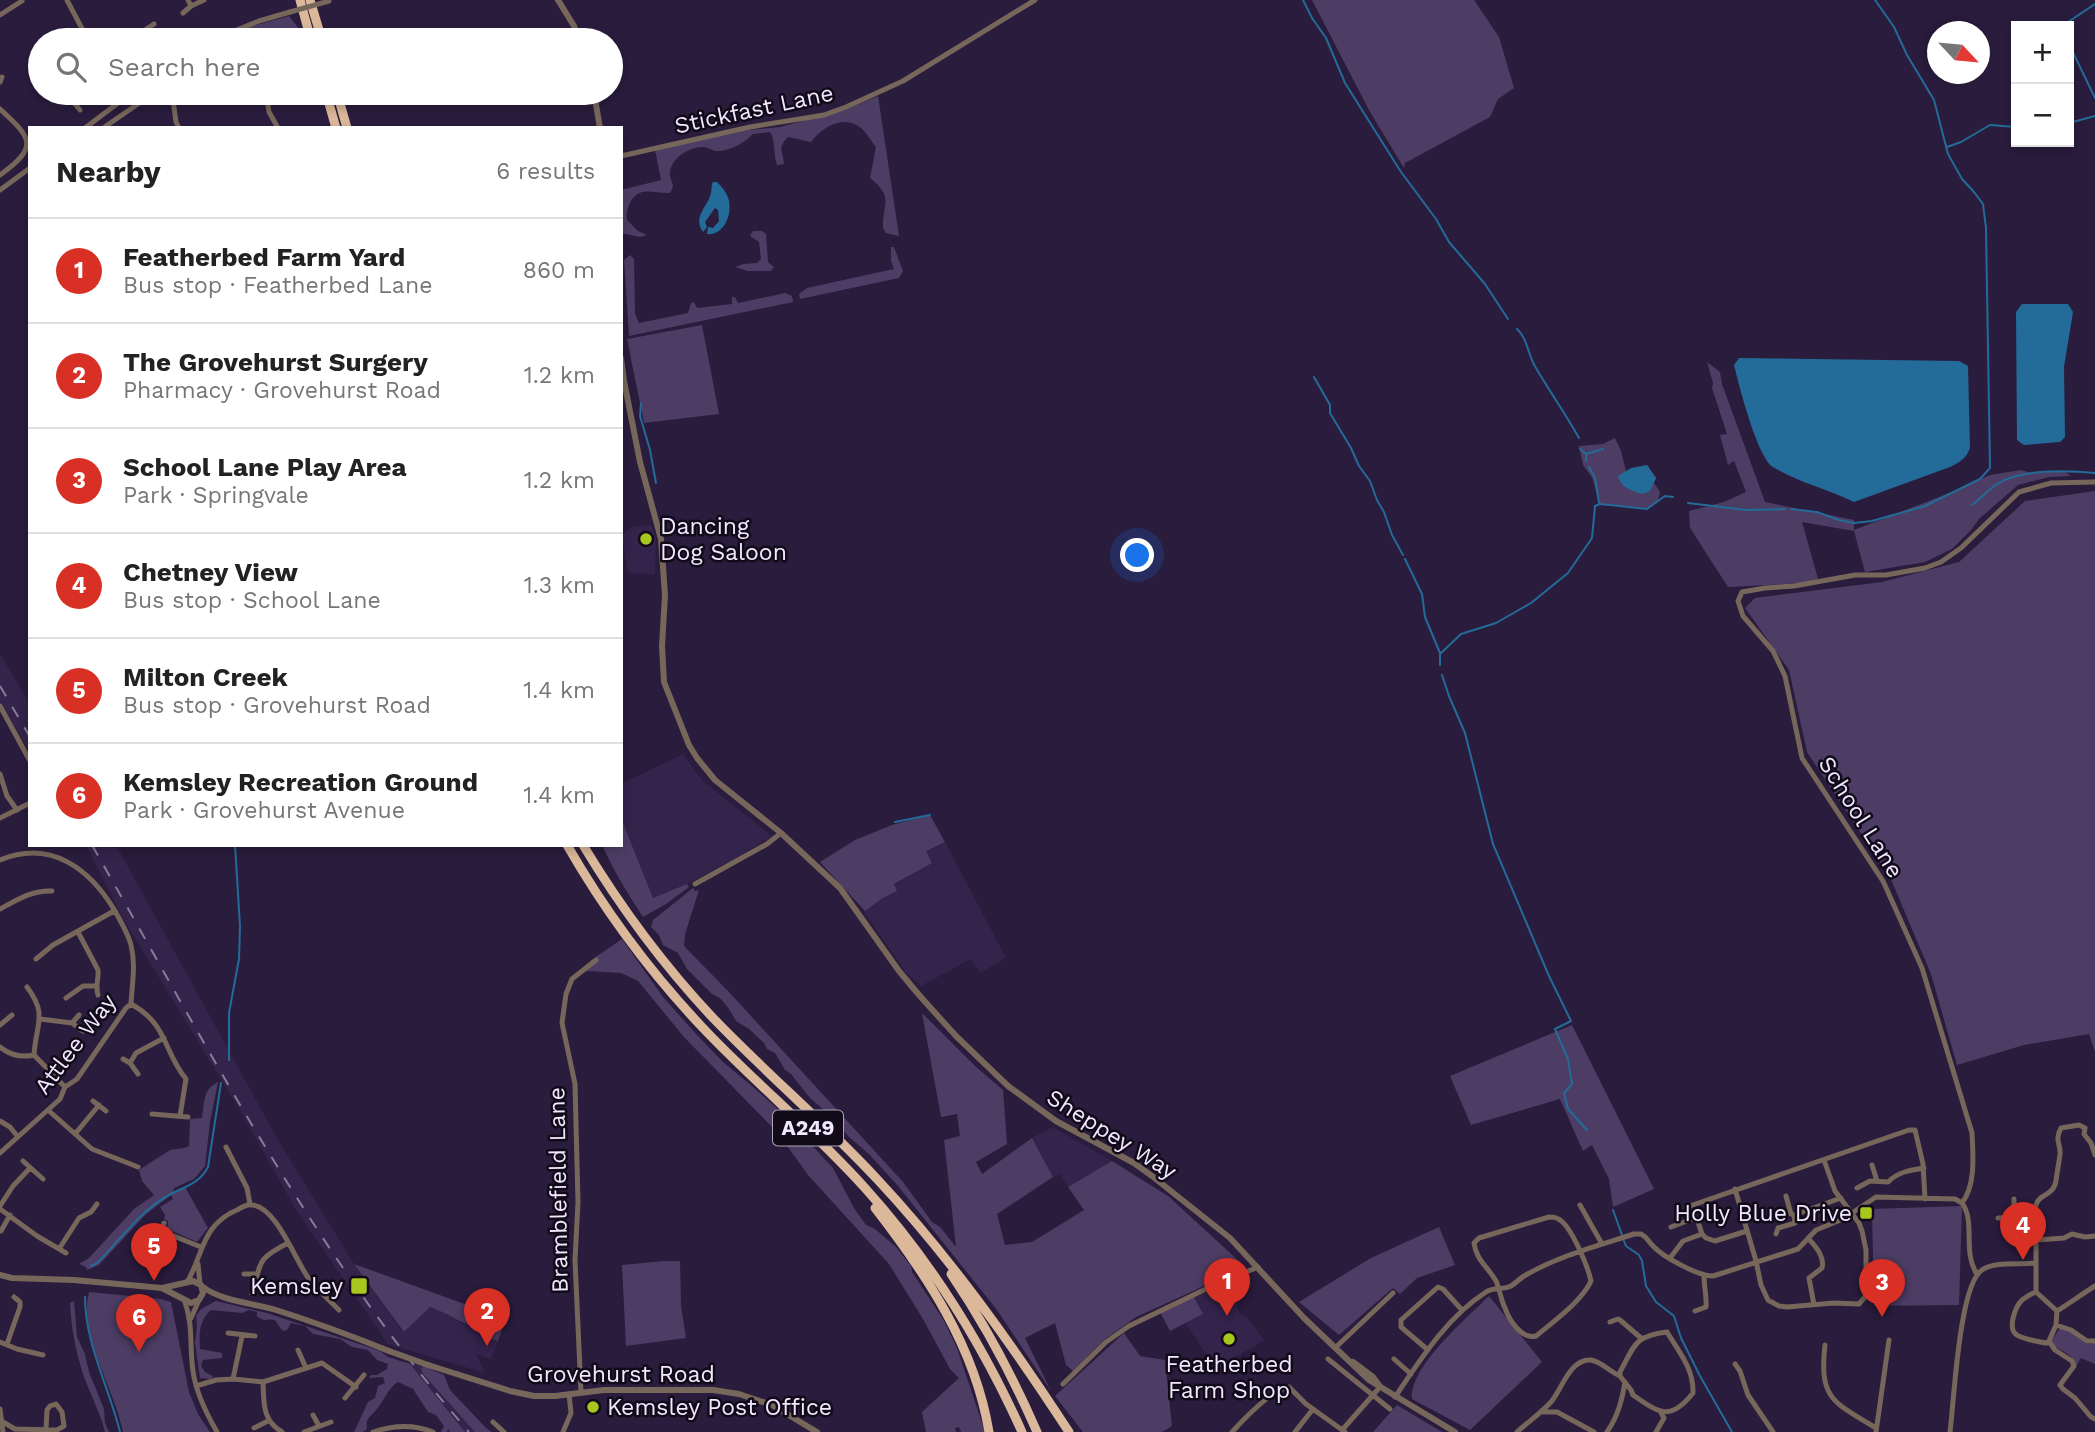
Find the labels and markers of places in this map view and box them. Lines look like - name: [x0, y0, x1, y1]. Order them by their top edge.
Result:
- place label: Dancing Dog Saloon: [660, 513, 787, 566]
- marker: Dancing Dog Saloon: [638, 531, 654, 547]
- place label: Holly Blue Drive: [1674, 1200, 1852, 1227]
- pin: 4: [2000, 1202, 2046, 1260]
- marker: Holly Blue Drive: [1858, 1205, 1874, 1221]
- pin: 5: [131, 1223, 177, 1281]
- pin: 1: [1204, 1258, 1250, 1316]
- pin: 3: [1859, 1259, 1905, 1317]
- place label: Kemsley: [250, 1273, 343, 1300]
- marker: Kemsley: [349, 1276, 369, 1296]
- pin: 2: [464, 1288, 510, 1346]
- pin: 6: [116, 1294, 162, 1352]
- marker: Featherbed Farm Shop: [1221, 1331, 1237, 1347]
- place label: Featherbed Farm Shop: [1165, 1351, 1293, 1404]
- place label: Kemsley Post Office: [607, 1394, 832, 1421]
- marker: Kemsley Post Office: [585, 1399, 601, 1415]

